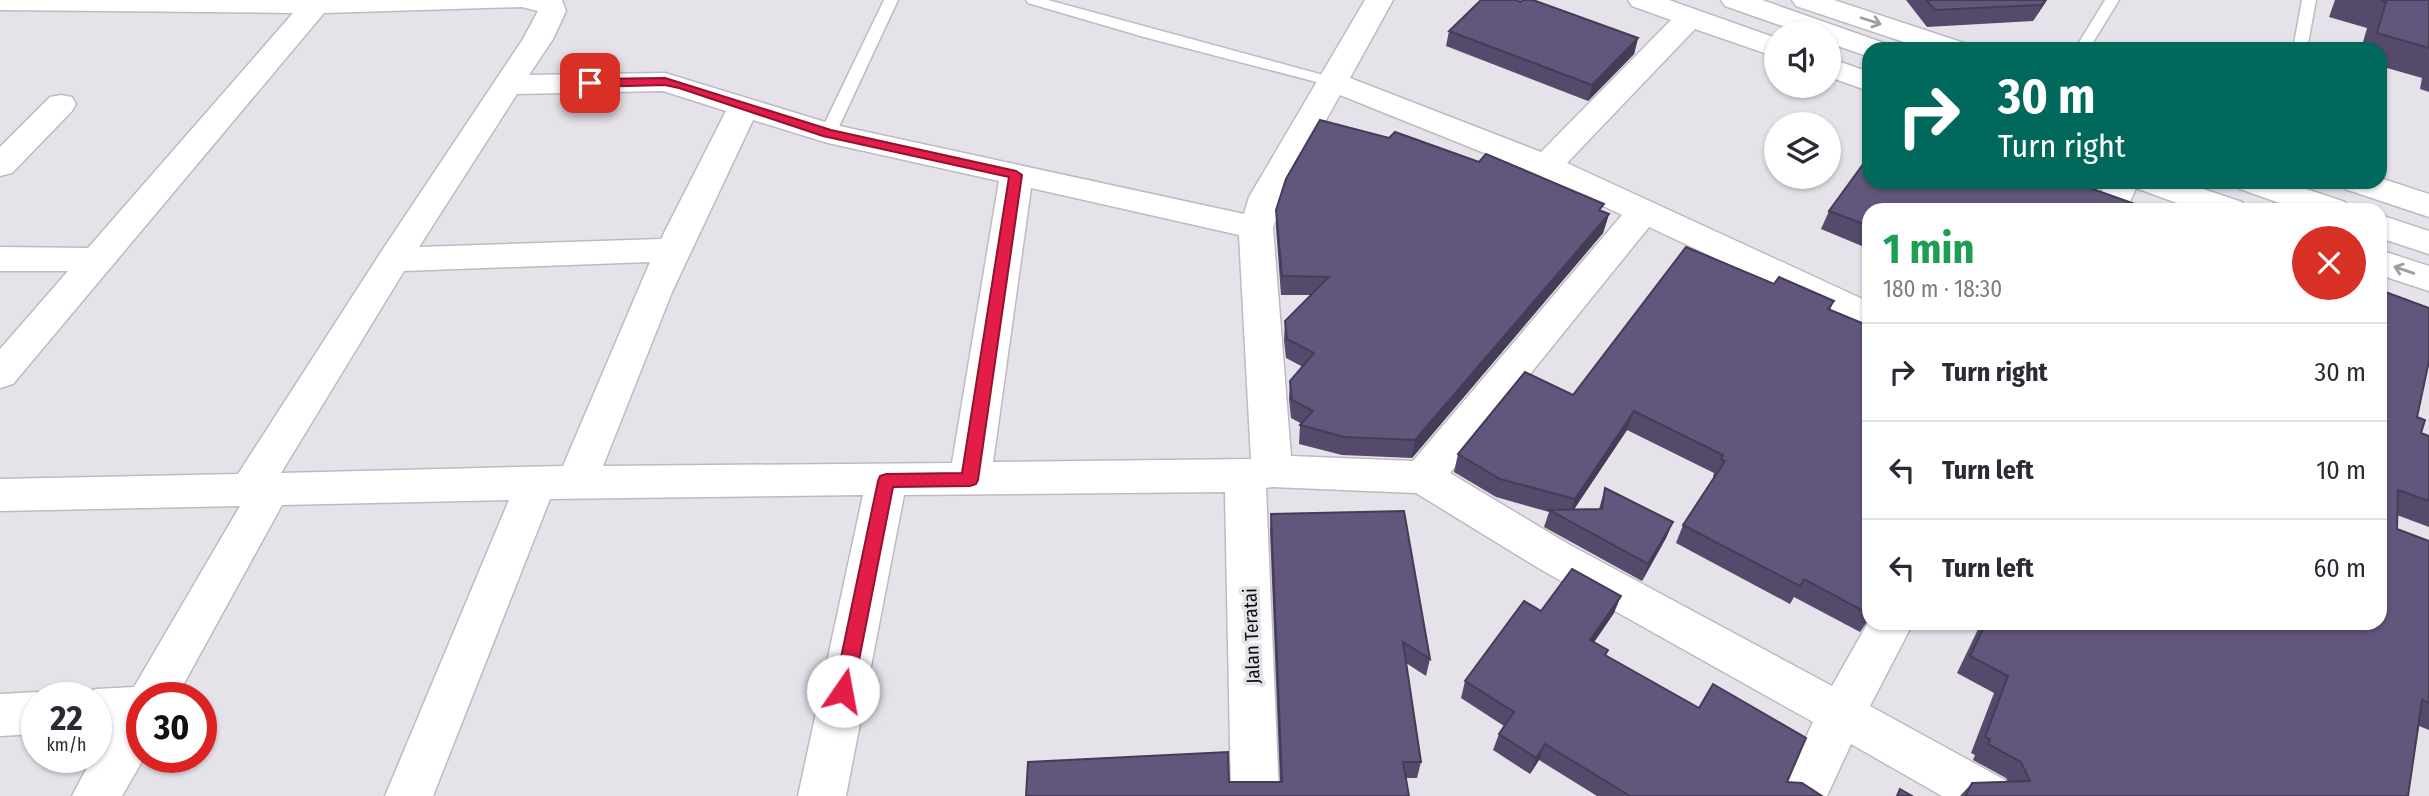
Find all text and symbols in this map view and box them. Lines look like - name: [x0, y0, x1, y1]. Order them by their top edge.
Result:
- one-way arrow: [1859, 16, 1881, 29]
- map controls: [1764, 21, 1841, 189]
- button: sound: [1764, 21, 1841, 98]
- pin: [560, 53, 620, 113]
- icon: arrive: [571, 64, 609, 102]
- text: 30 m: [1998, 67, 2096, 126]
- icon: right: [1883, 70, 1974, 161]
- button: layers: [1764, 112, 1841, 189]
- text: Turn right: [1998, 127, 2125, 165]
- text: 1 min: [1883, 224, 1974, 274]
- button: close: [2292, 226, 2366, 300]
- one-way arrow: [2394, 263, 2416, 275]
- text: 180 m · 18:30: [1883, 275, 2002, 303]
- icon: right: [1883, 353, 1921, 391]
- text: Turn right: [1942, 357, 2048, 388]
- text: 30 m: [2315, 357, 2366, 388]
- icon: left: [1883, 451, 1921, 489]
- text: Turn left: [1942, 455, 2034, 486]
- text: 10 m: [2316, 455, 2366, 486]
- icon: left: [1883, 549, 1921, 587]
- text: Turn left: [1942, 553, 2034, 584]
- text: 60 m: [2313, 553, 2366, 584]
- street label: Jalan Teratai: [1238, 588, 1265, 684]
- position arrow: [806, 654, 880, 728]
- speed limit sign: 30: [126, 682, 217, 773]
- text: 22: [50, 697, 83, 739]
- text: km/h: [46, 734, 87, 756]

